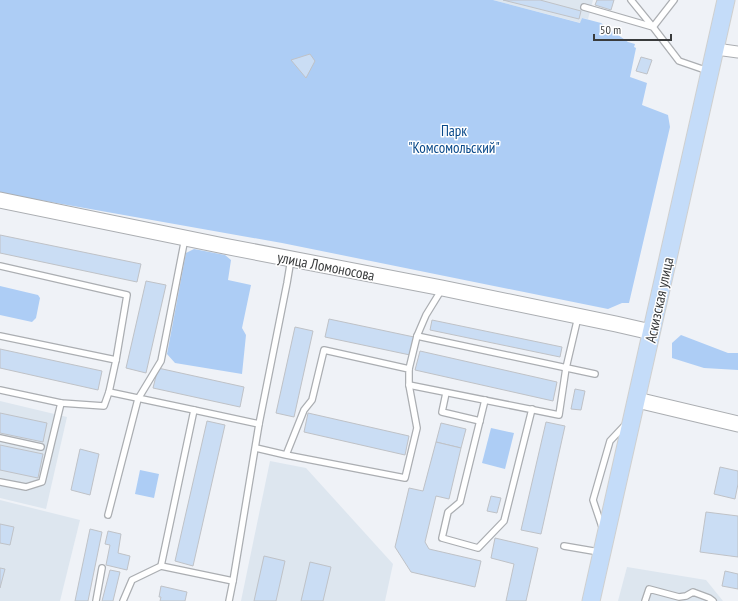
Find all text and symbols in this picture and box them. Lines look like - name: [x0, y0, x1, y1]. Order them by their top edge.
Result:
- scale bar: [594, 16, 671, 42]
- text: 50 m: [600, 22, 621, 37]
- park label: Парк "Комсомольский": [408, 121, 500, 157]
- street label: улица Ломоносова: [276, 247, 376, 285]
- street label: Аскизская улица: [641, 256, 677, 344]

